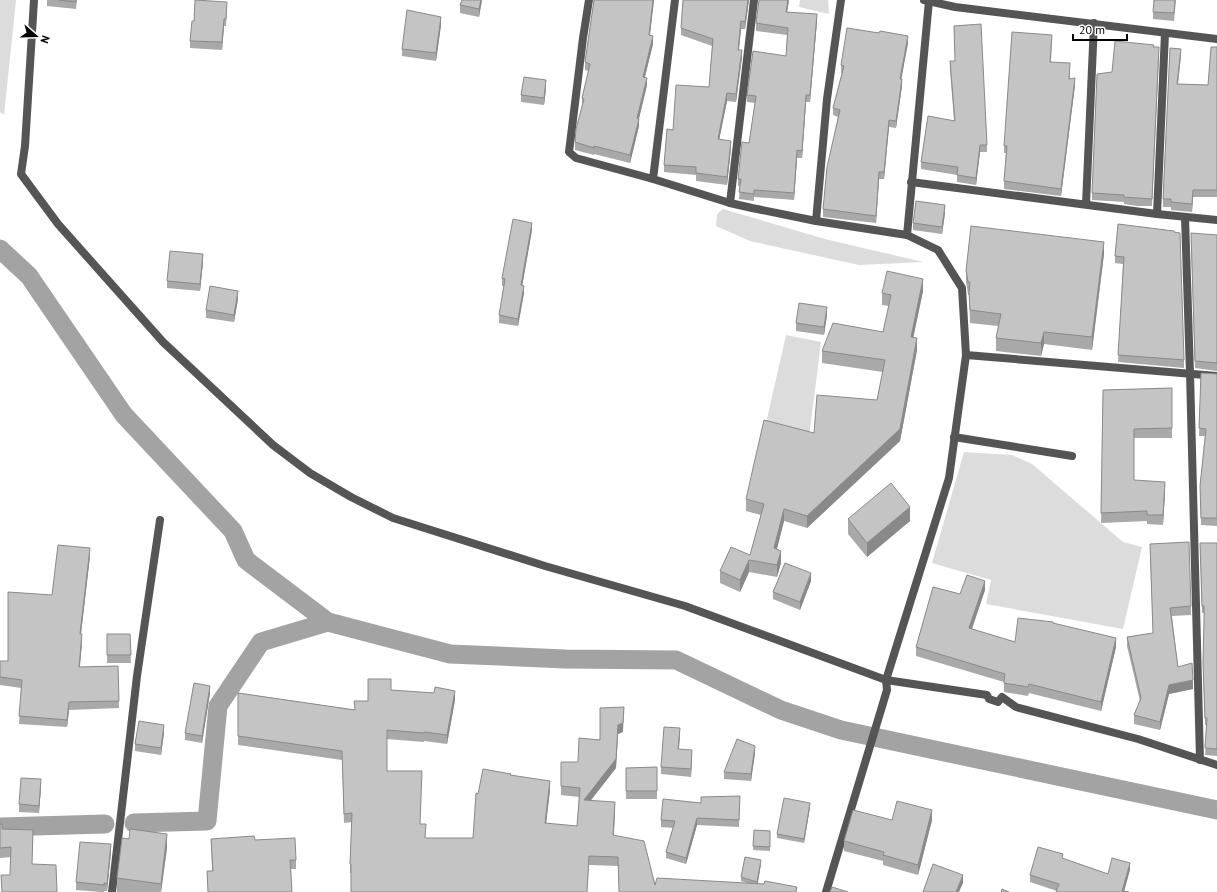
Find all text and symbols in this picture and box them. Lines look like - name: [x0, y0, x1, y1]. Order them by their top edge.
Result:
- north arrow: [16, 16, 56, 56]
- scale bar: [1073, 16, 1127, 42]
- text: 20 m: [1079, 22, 1105, 37]
- text: N: [38, 34, 53, 45]

